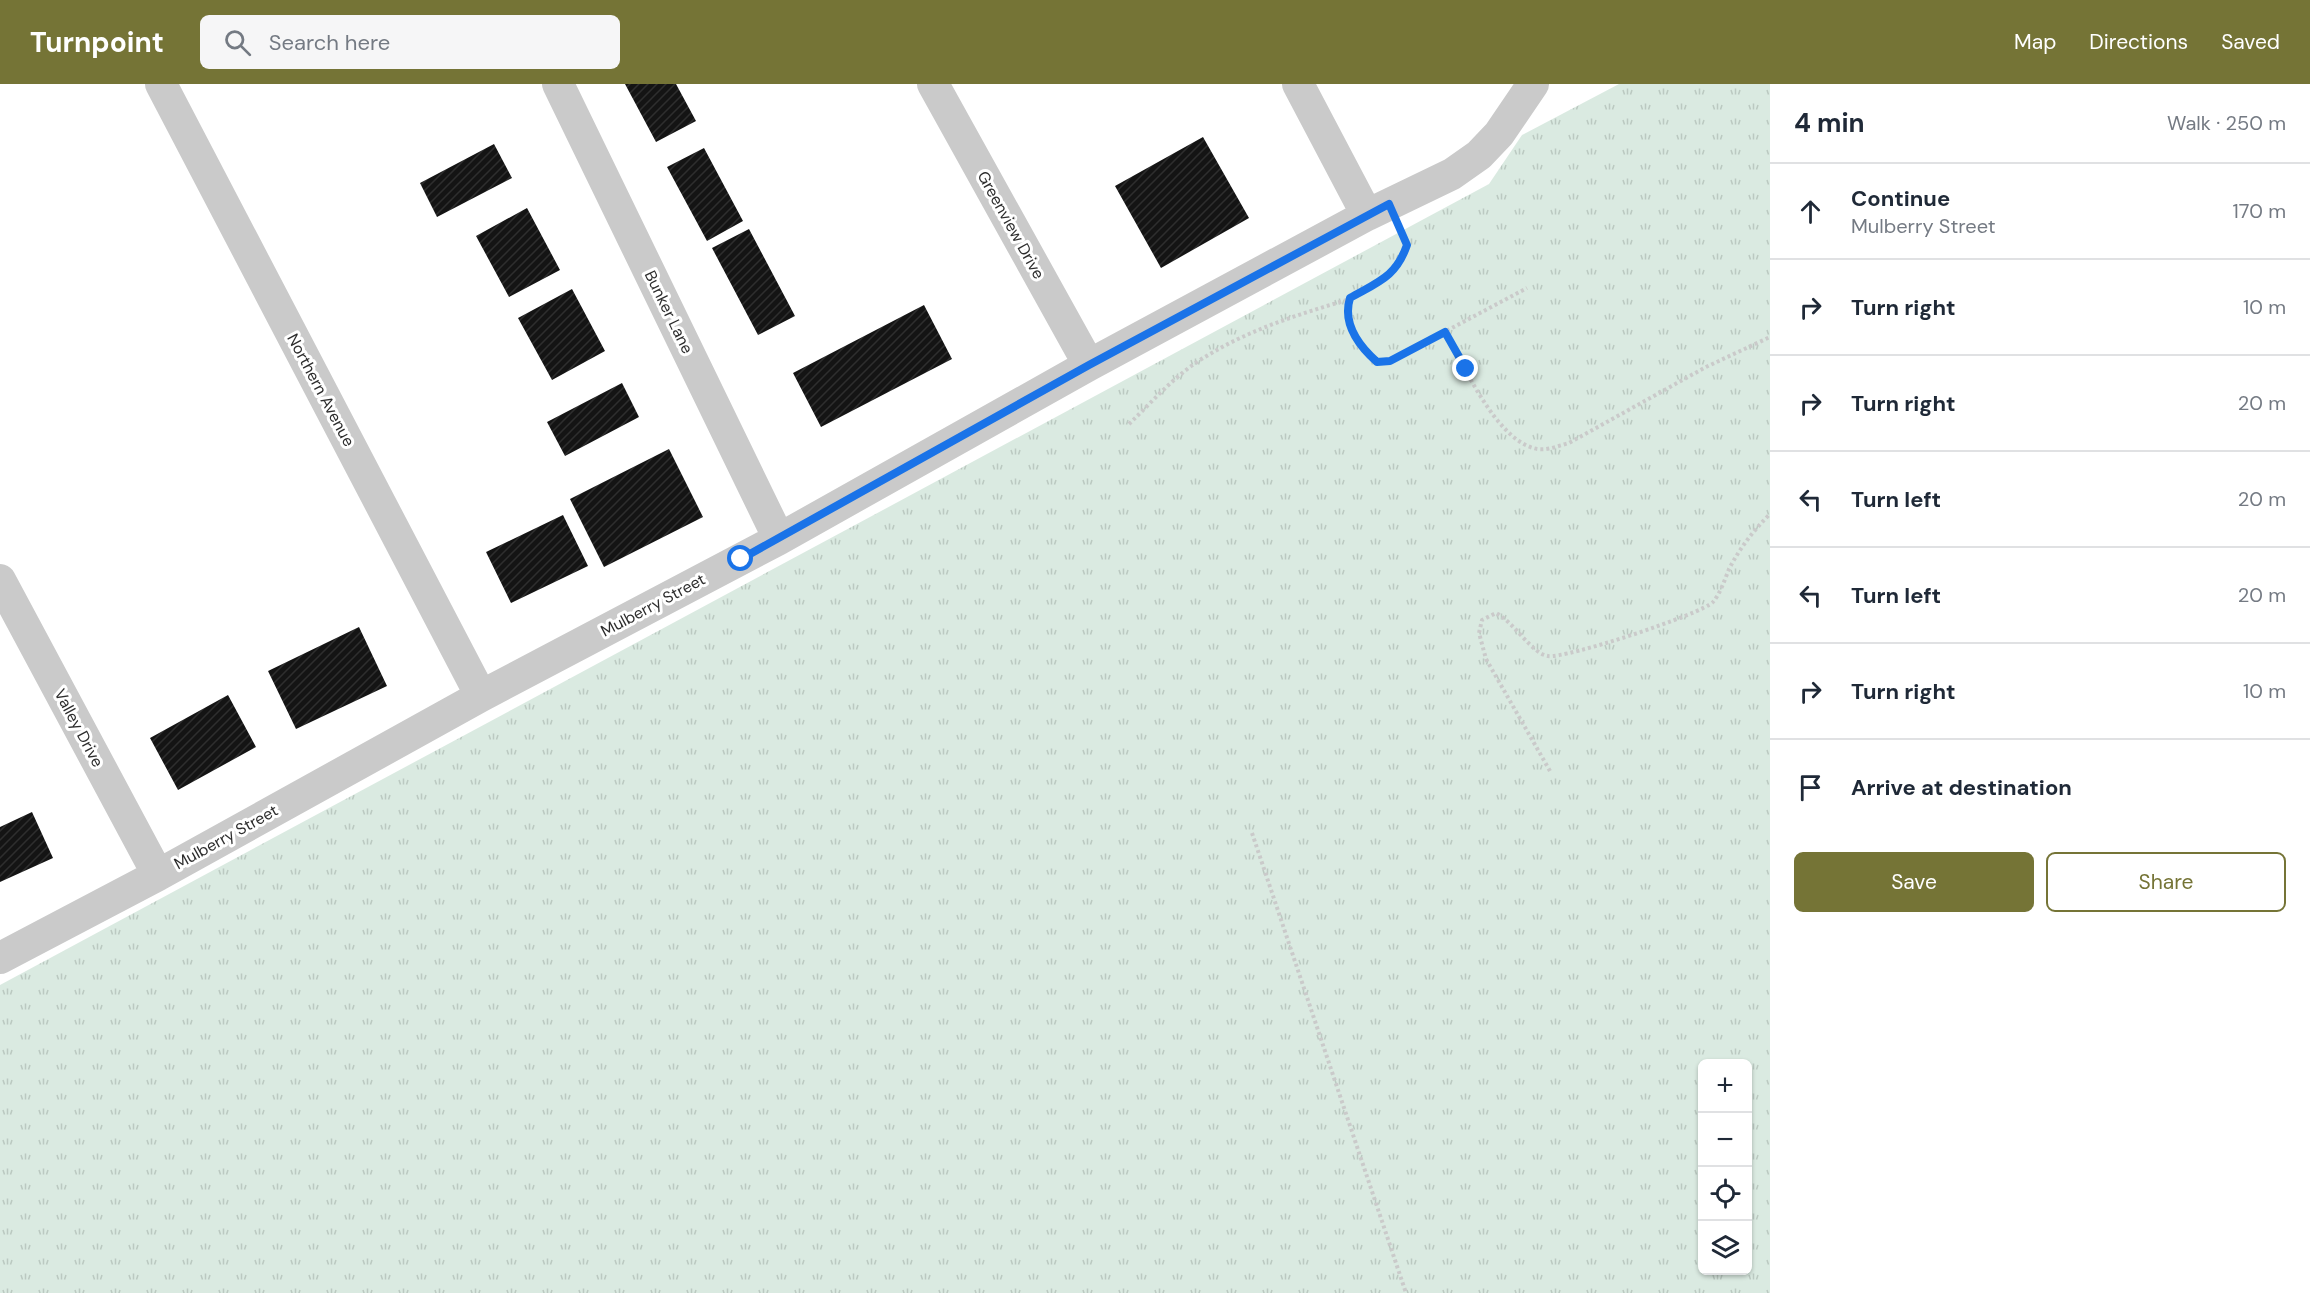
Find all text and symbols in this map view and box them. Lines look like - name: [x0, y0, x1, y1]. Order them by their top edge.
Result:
- search box: [200, 15, 620, 69]
- text: Turnpoint: [30, 24, 164, 61]
- icon: search: [221, 26, 254, 59]
- text: Search here: [269, 28, 390, 57]
- text: Map: [2014, 28, 2056, 56]
- text: Directions: [2089, 28, 2188, 56]
- text: Saved: [2221, 28, 2280, 56]
- text: 4 min: [1794, 106, 1865, 140]
- text: Walk · 250 m: [2167, 110, 2286, 136]
- street label: Greenview Drive: [973, 167, 1049, 283]
- text: Continue: [1851, 184, 1950, 213]
- icon: ahead: [1794, 195, 1827, 228]
- text: 170 m: [2233, 198, 2286, 224]
- text: Mulberry Street: [1851, 213, 1996, 239]
- street label: Bunker Lane: [640, 267, 698, 357]
- icon: right: [1794, 291, 1827, 324]
- text: Turn right: [1851, 293, 1956, 322]
- text: 10 m: [2243, 294, 2286, 320]
- street label: Northern Avenue: [282, 330, 360, 450]
- route end: [1452, 355, 1478, 381]
- icon: right: [1794, 387, 1827, 420]
- text: Turn right: [1851, 389, 1956, 418]
- text: 20 m: [2238, 390, 2286, 416]
- icon: left: [1794, 483, 1827, 516]
- text: Turn left: [1851, 485, 1941, 514]
- text: 20 m: [2238, 486, 2286, 512]
- route start: [727, 545, 753, 571]
- street label: Mulberry Street: [597, 569, 709, 641]
- icon: left: [1794, 579, 1827, 612]
- text: Turn left: [1851, 581, 1941, 610]
- text: 20 m: [2238, 582, 2286, 608]
- icon: right: [1794, 675, 1827, 708]
- text: Turn right: [1851, 677, 1956, 706]
- text: 10 m: [2243, 678, 2286, 704]
- street label: Valley Drive: [50, 685, 108, 771]
- icon: arrive: [1794, 771, 1827, 804]
- text: Arrive at destination: [1851, 773, 2072, 802]
- street label: Mulberry Street: [170, 800, 282, 874]
- button: Save: [1794, 852, 2034, 912]
- button: Share: [2046, 852, 2286, 912]
- map controls: [1698, 1059, 1752, 1275]
- button: +: [1698, 1059, 1752, 1113]
- button: −: [1698, 1113, 1752, 1167]
- button: locate: [1698, 1167, 1752, 1221]
- button: layers: [1698, 1221, 1752, 1275]

